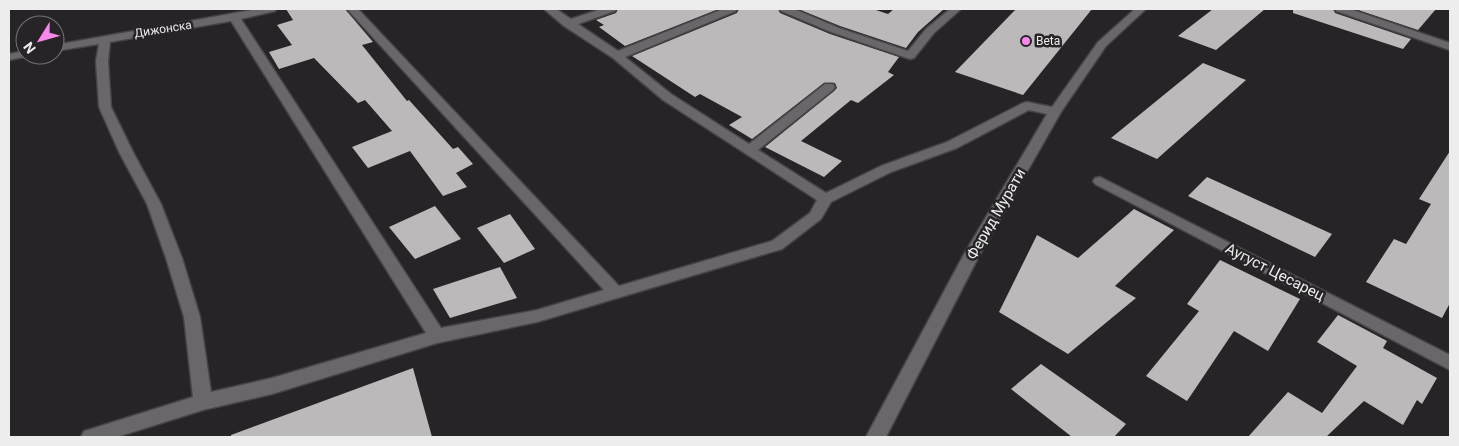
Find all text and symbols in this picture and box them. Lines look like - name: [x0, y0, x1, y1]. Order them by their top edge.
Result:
- north arrow: [15, 15, 65, 65]
- street label: Дижонска: [133, 18, 193, 40]
- place label: Beta: [1036, 34, 1060, 48]
- marker: Beta: [1020, 35, 1032, 47]
- text: N: [20, 39, 39, 57]
- street label: Ферид Мурати: [963, 165, 1029, 263]
- street label: Аугуст Цесарец: [1222, 239, 1328, 305]

